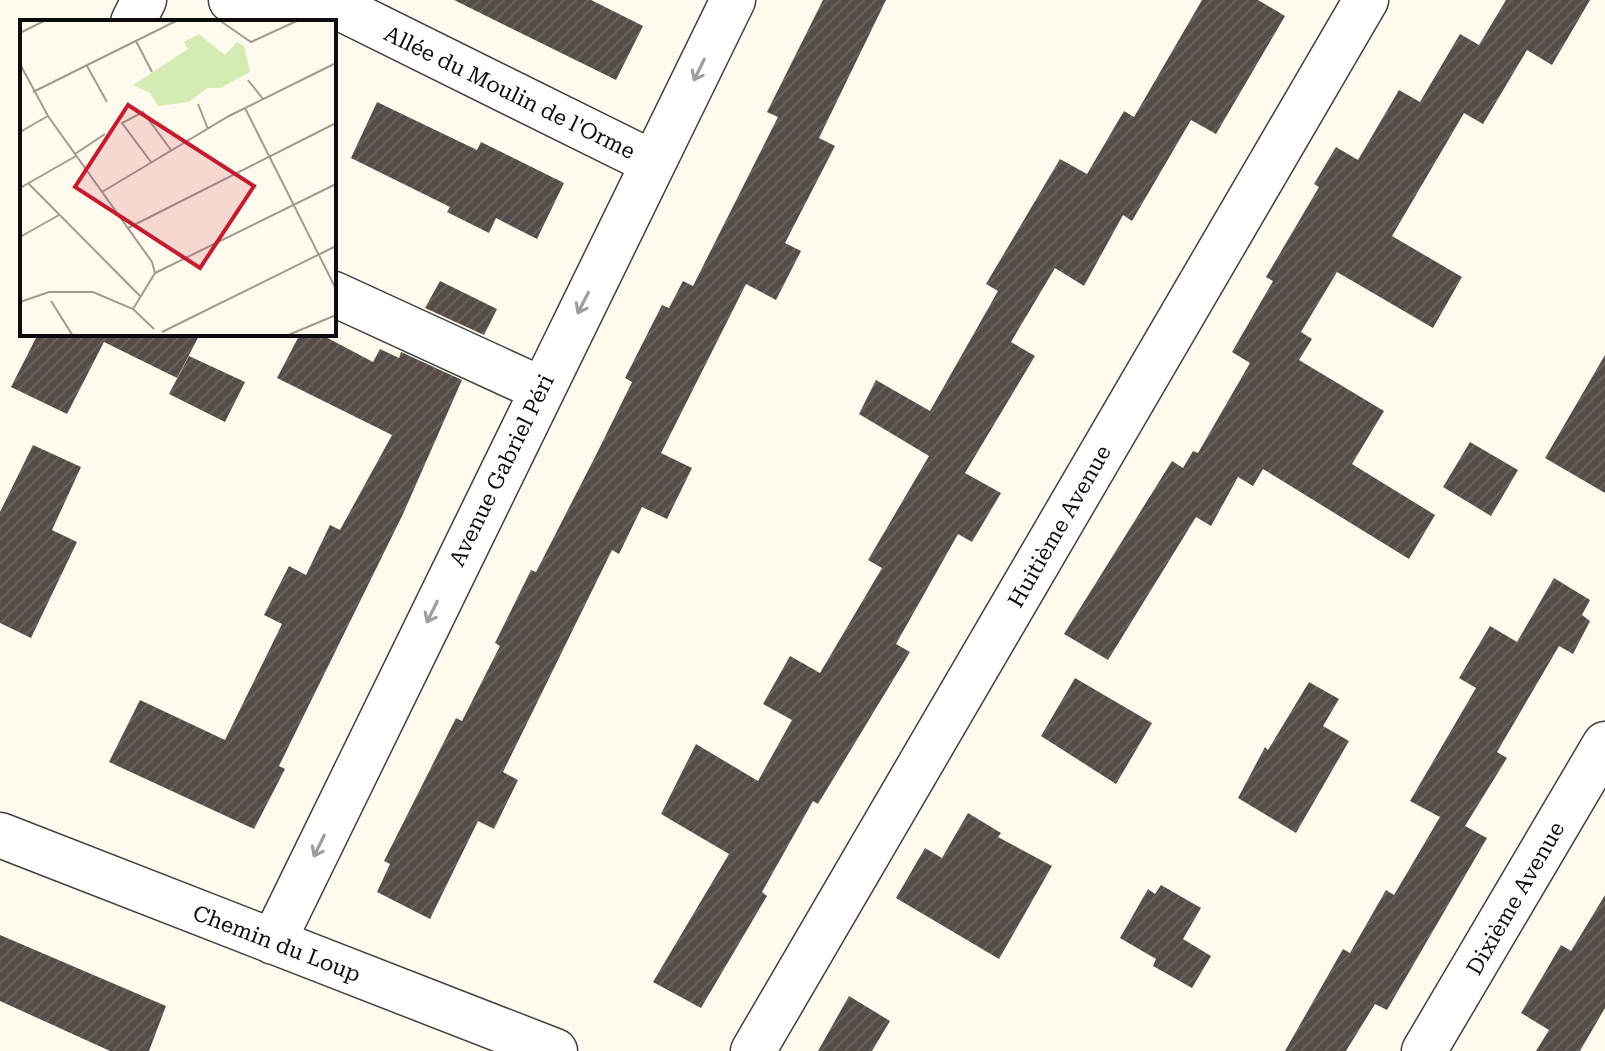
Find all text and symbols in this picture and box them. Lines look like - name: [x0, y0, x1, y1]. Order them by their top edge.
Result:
- inset map: [20, 20, 336, 336]
- street label: Allée du Moulin de l'Orme: [380, 21, 639, 164]
- one-way arrow: [691, 58, 706, 82]
- one-way arrow: [575, 290, 591, 314]
- street label: Avenue Gabriel Péri: [444, 370, 559, 570]
- street label: Huitième Avenue: [1003, 441, 1116, 612]
- one-way arrow: [424, 600, 439, 624]
- street label: Dixième Avenue: [1461, 817, 1569, 979]
- one-way arrow: [311, 834, 326, 858]
- street label: Chemin du Loup: [189, 900, 364, 987]

